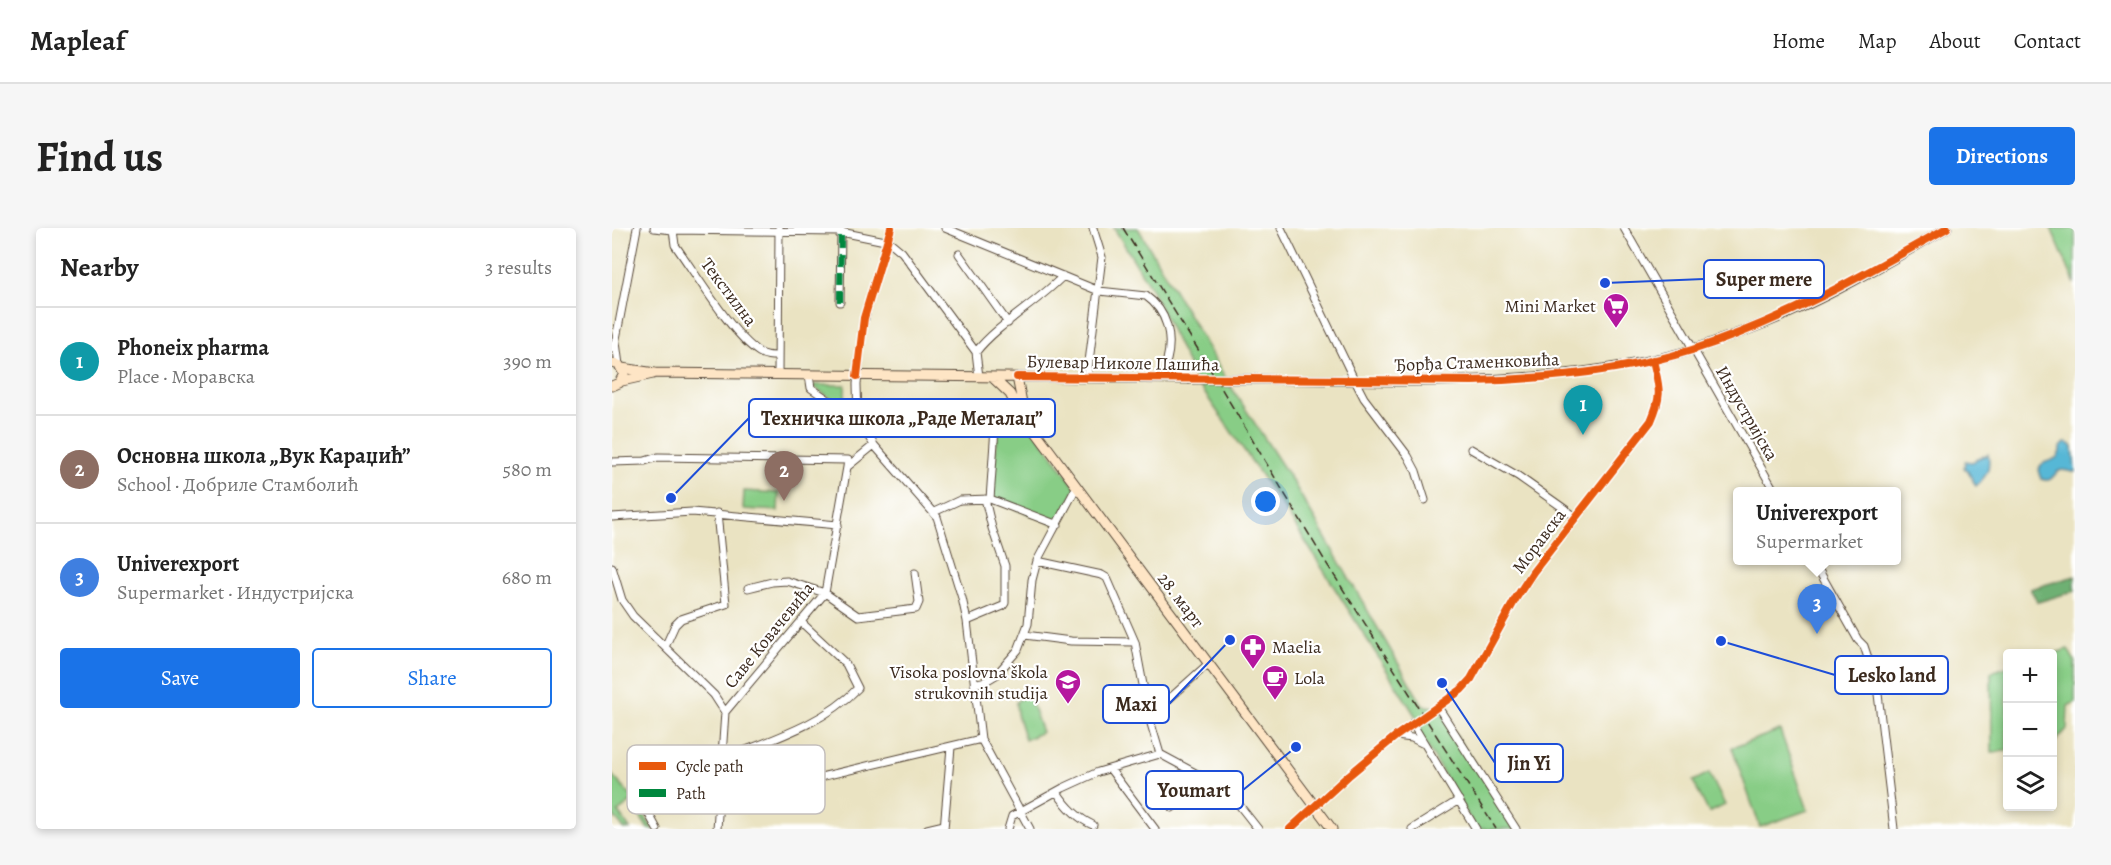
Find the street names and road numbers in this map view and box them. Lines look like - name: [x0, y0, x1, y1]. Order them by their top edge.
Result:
- street label: Текстилна: [695, 253, 763, 332]
- street label: Ђорђа Стаменковића: [1394, 347, 1561, 377]
- street label: Булевар Николе Пашића: [1027, 349, 1220, 377]
- street label: Индустријска: [1710, 361, 1784, 465]
- street label: Моравска: [1507, 503, 1572, 578]
- street label: 28. март: [1152, 567, 1210, 633]
- street label: Саве Ковачевића: [719, 576, 820, 693]

